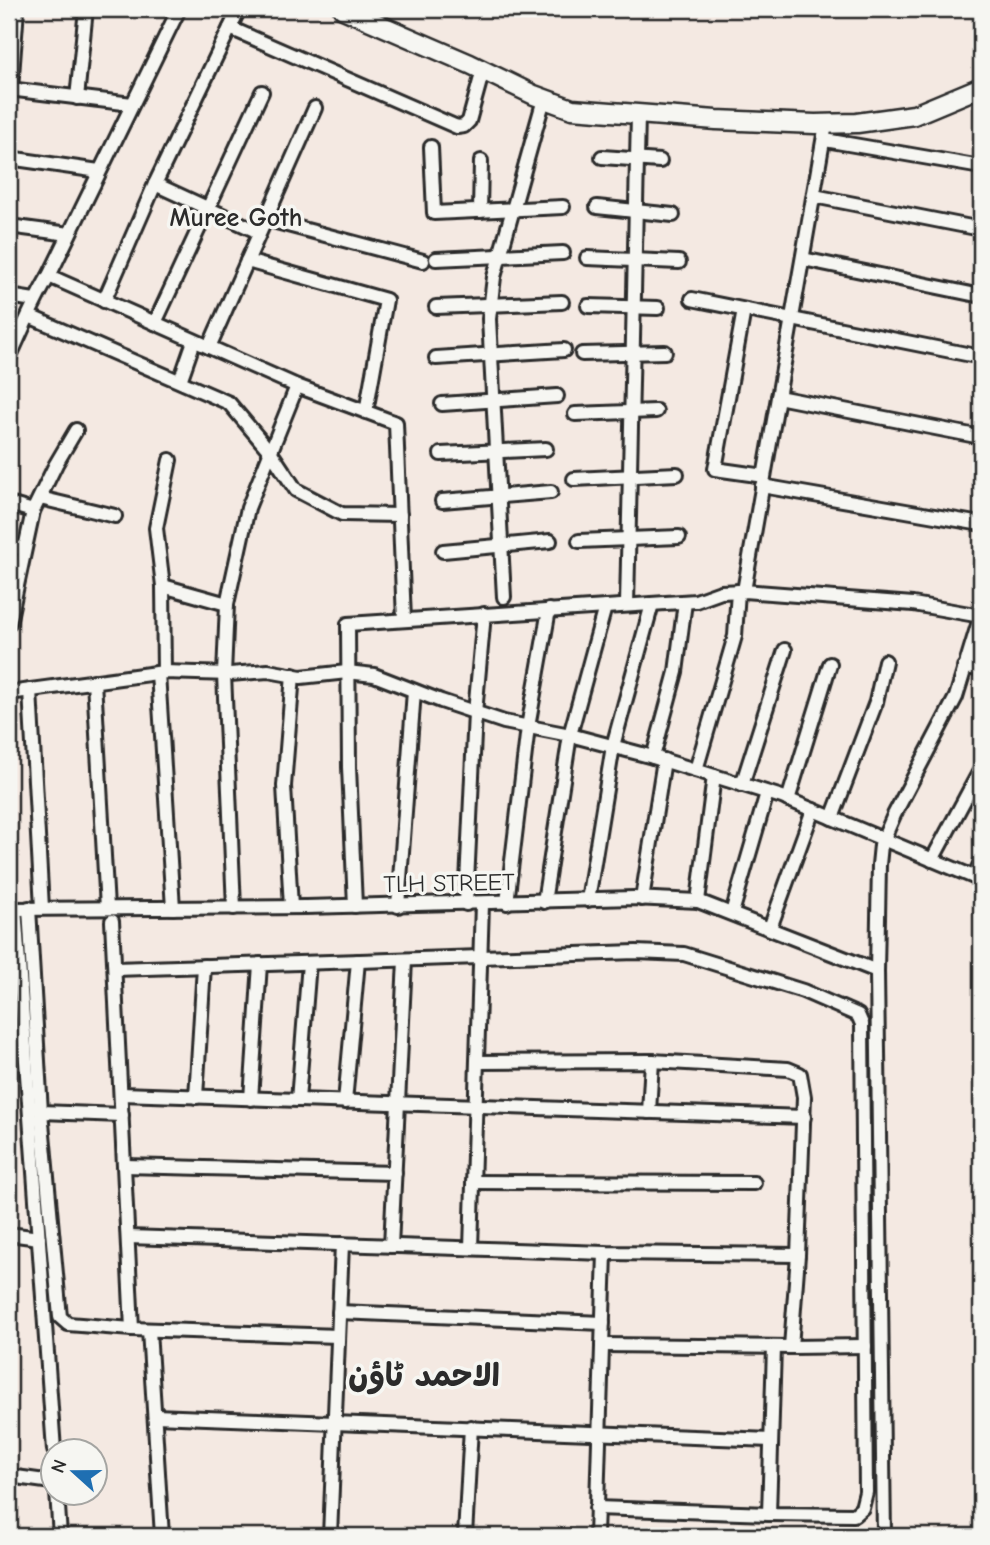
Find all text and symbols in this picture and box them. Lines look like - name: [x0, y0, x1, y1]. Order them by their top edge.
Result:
- district label: Muree Goth: [170, 203, 302, 233]
- street label: TLH STREET: [383, 868, 515, 898]
- district label: الاحمد ٹاؤن: [348, 1357, 500, 1395]
- north arrow: [38, 1436, 108, 1506]
- text: N: [47, 1457, 72, 1476]

